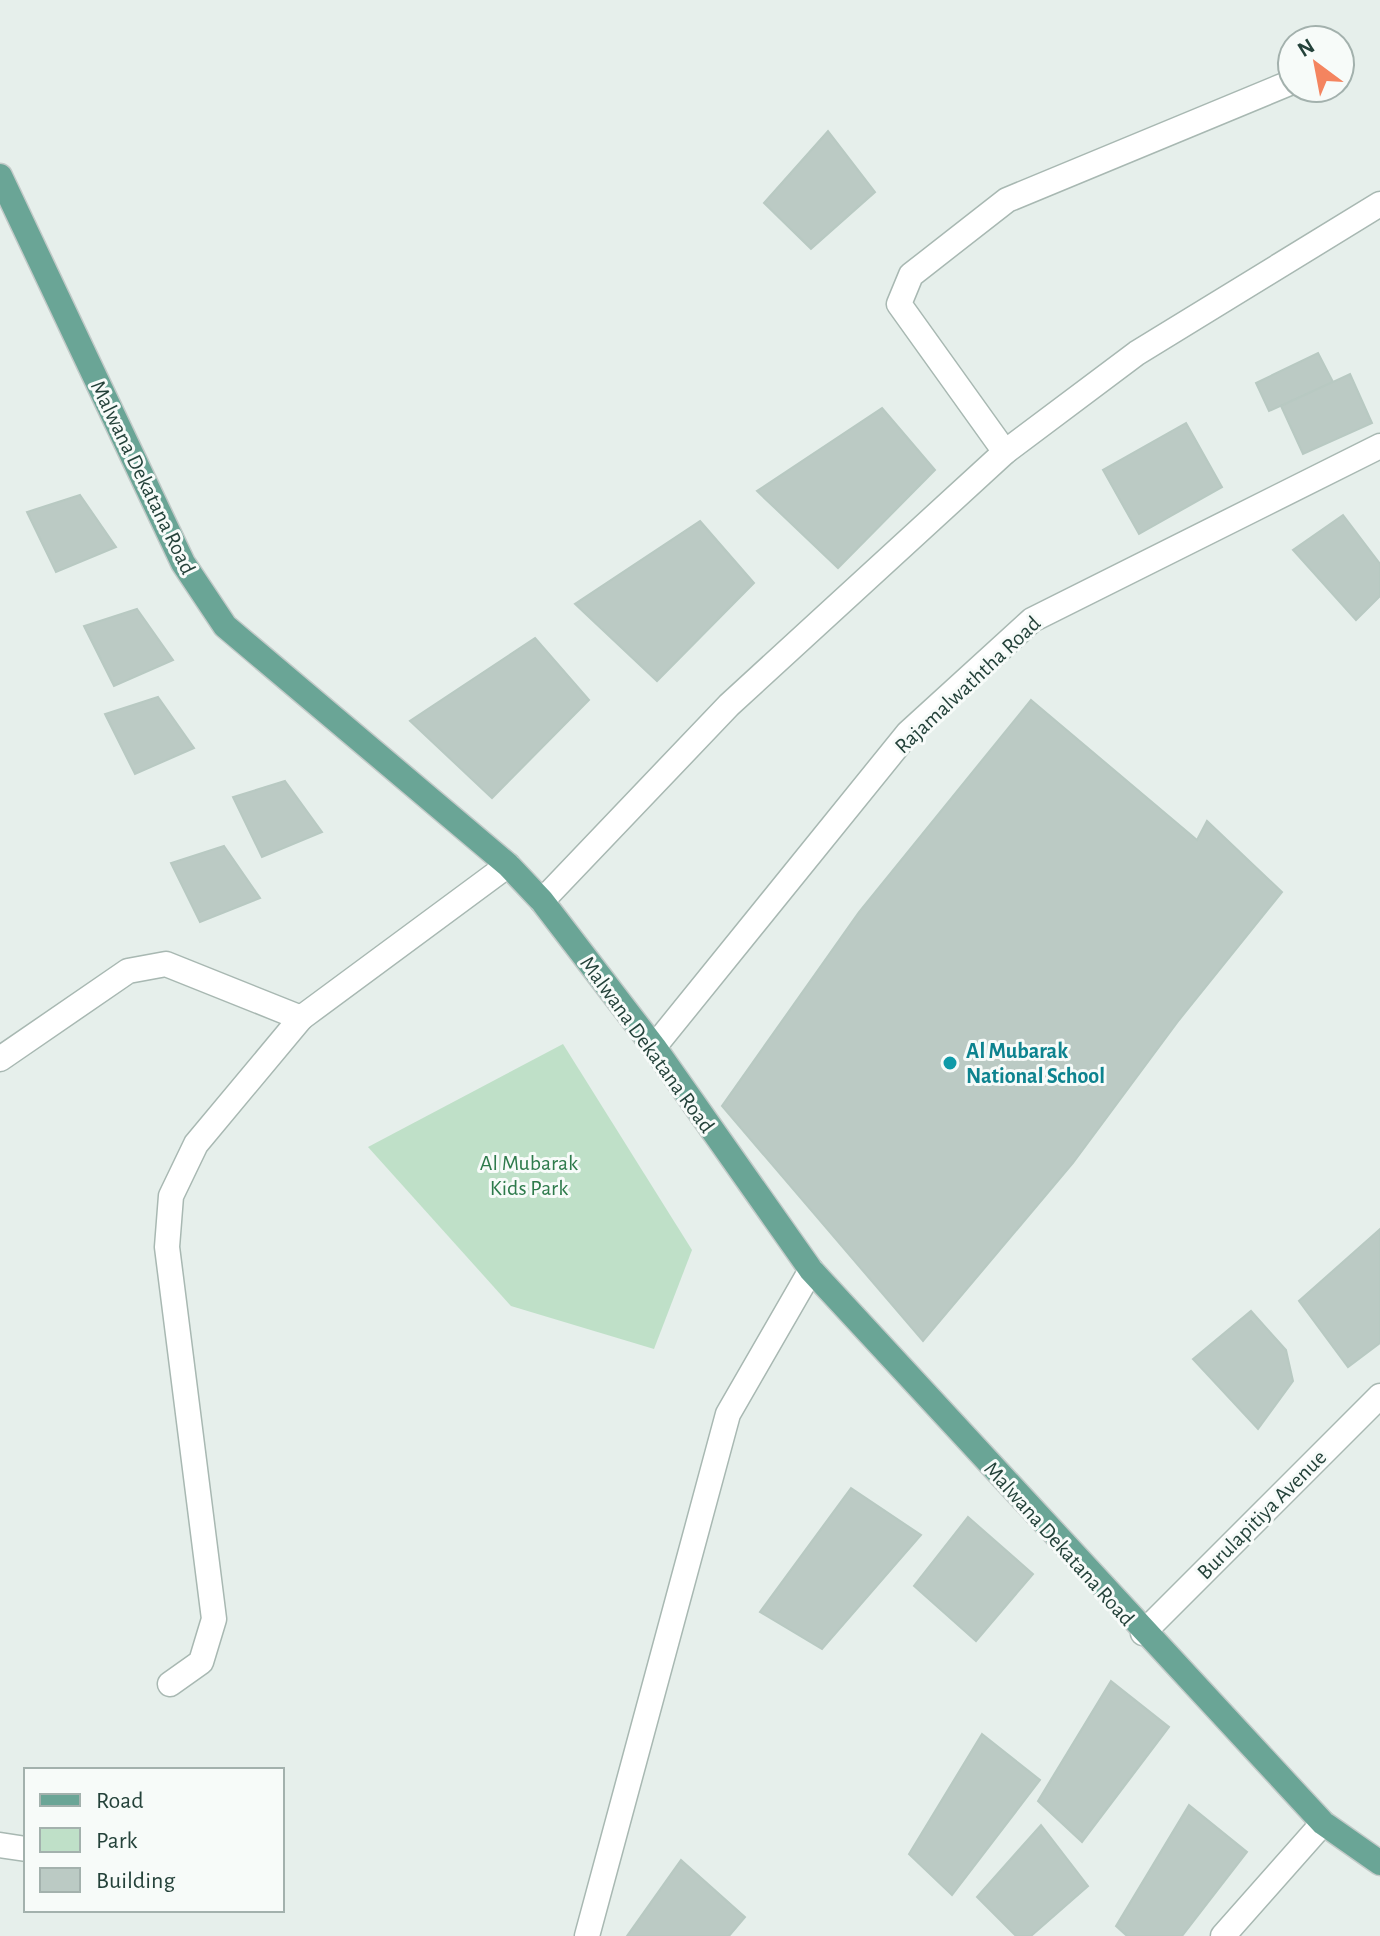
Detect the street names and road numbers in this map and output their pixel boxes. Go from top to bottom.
street label: Malwana Dekatana Road [87,377,200,578]
street label: Rajamalwaththa Road [891,612,1045,758]
street label: Malwana Dekatana Road [576,952,718,1137]
street label: Burulapitiya Avenue [1193,1446,1330,1583]
street label: Malwana Dekatana Road [980,1457,1138,1630]

